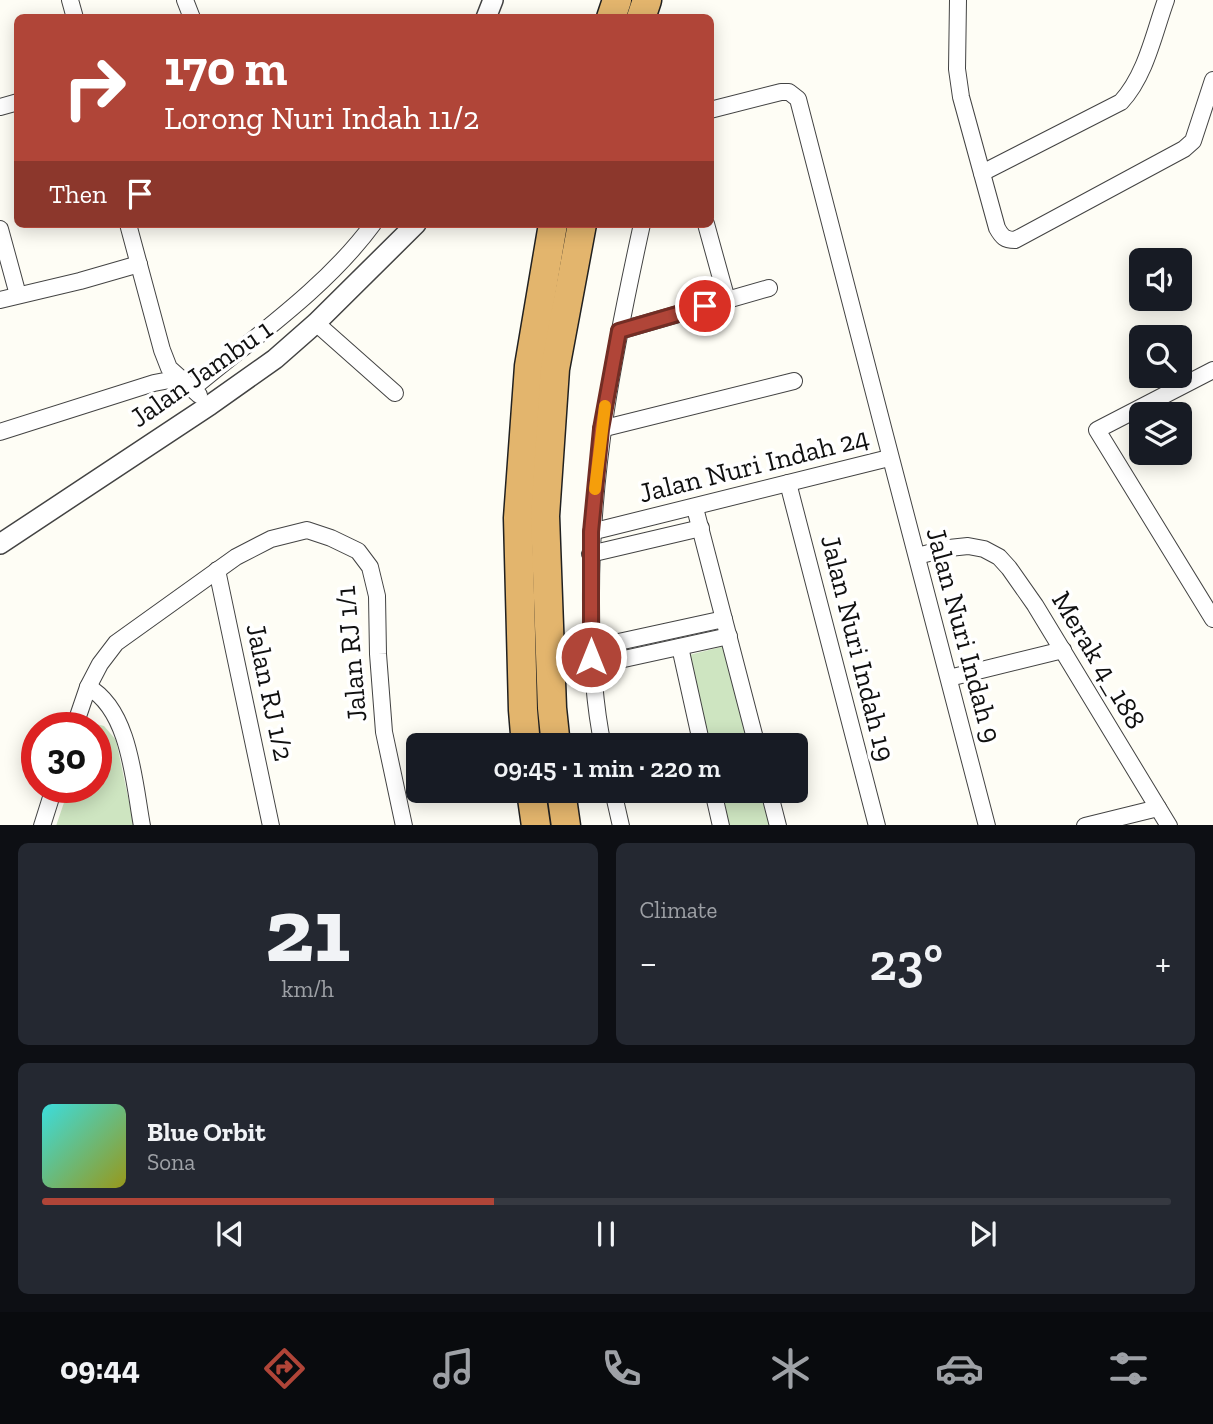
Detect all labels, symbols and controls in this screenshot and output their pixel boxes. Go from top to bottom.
text: 170 m [164,39,287,98]
icon: right [49,42,140,133]
text: Lorong Nuri Indah 11/2 [164,99,480,137]
icon: arrive [121,175,159,213]
text: Then [49,178,107,210]
map controls [1129,248,1192,465]
button: sound [1129,248,1192,311]
pin [675,276,735,336]
icon: arrive [686,287,724,325]
street label: Jalan Jambu 1 [124,312,279,434]
button: search [1129,325,1192,388]
button: layers [1129,402,1192,465]
street label: Jalan Nuri Indah 24 [636,420,872,510]
street label: Jalan Nuri Indah 9 [919,524,1009,746]
street label: Jalan Nuri Indah 19 [814,531,902,765]
street label: Jalan RJ 1/1 [329,584,373,723]
street label: Merak 4_188 [1045,585,1153,735]
street label: Jalan RJ 1/2 [239,620,301,764]
position arrow [554,620,628,694]
speed limit sign: 30 [21,712,112,803]
text: 09:45 · 1 min · 220 m [493,752,721,784]
text: 21 [265,875,351,984]
text: Climate [640,896,717,924]
text: 23° [869,931,943,993]
text: − [640,940,657,986]
text: + [1155,940,1171,986]
text: km/h [282,975,334,1003]
text: Blue Orbit [147,1116,266,1148]
text: Sona [147,1148,195,1176]
icon: previous [211,1215,249,1253]
icon: pause [587,1215,625,1253]
icon: next [964,1215,1002,1253]
icon: directions [260,1344,309,1393]
icon: music [429,1344,478,1393]
icon: phone [597,1344,646,1393]
icon: climate [766,1344,815,1393]
icon: car [935,1344,984,1393]
icon: filters [1104,1344,1153,1393]
text: 09:44 [60,1349,140,1387]

